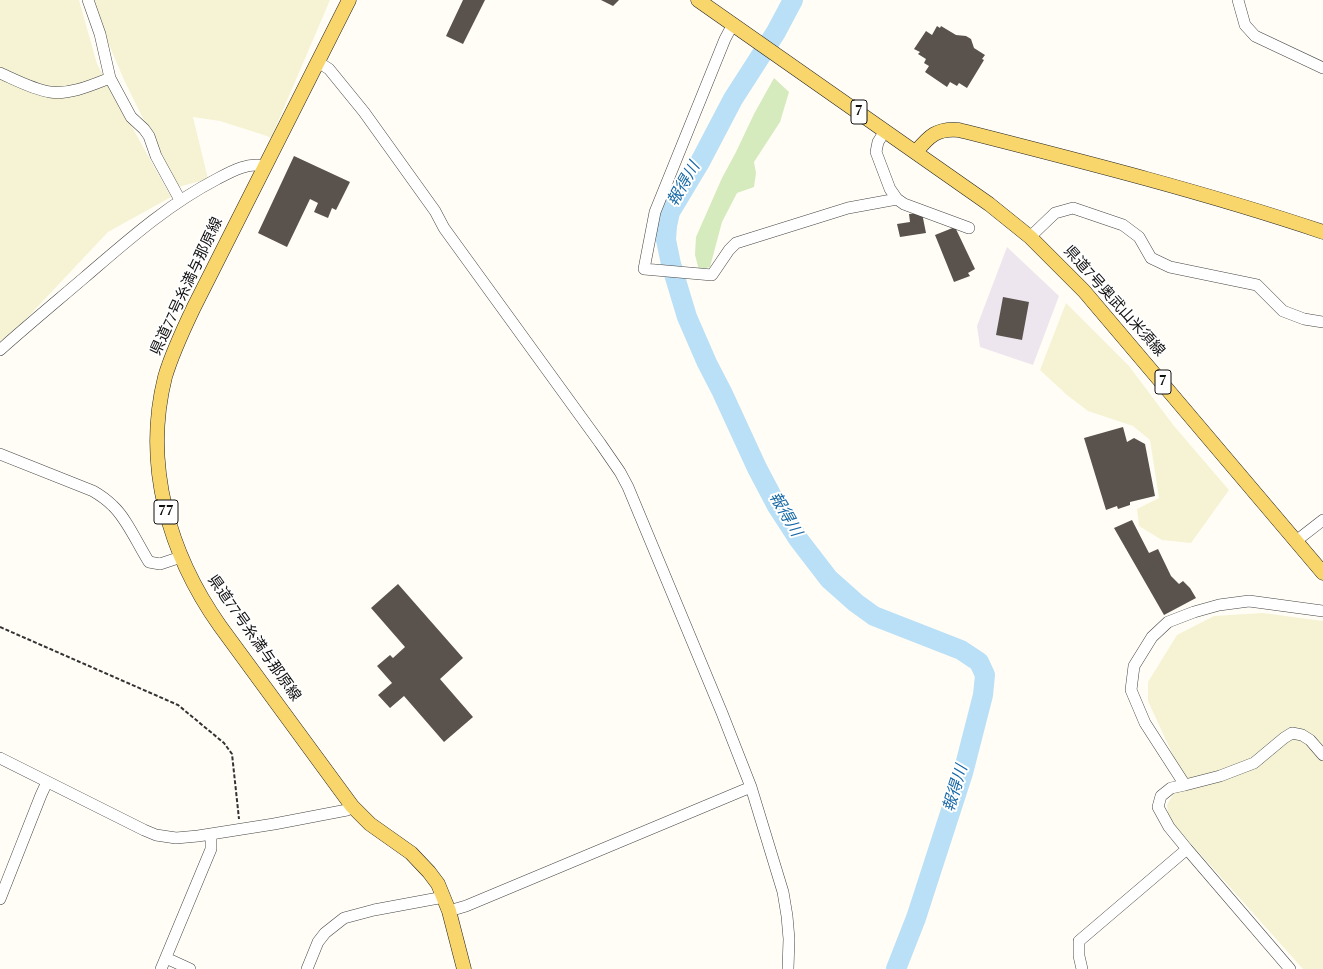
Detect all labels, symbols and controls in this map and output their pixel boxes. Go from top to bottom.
road number: 7 [851,100,867,124]
water label: 報得川 [665,159,705,211]
street label: 県道77号糸満与那原線 [148,215,228,359]
street label: 県道7号奥武山米須線 [1059,243,1167,361]
road number: 7 [1155,370,1171,394]
water label: 報得川 [764,489,804,541]
road number: 77 [154,500,178,524]
street label: 県道77号糸満与那原線 [203,572,303,706]
water label: 報得川 [941,763,973,815]

